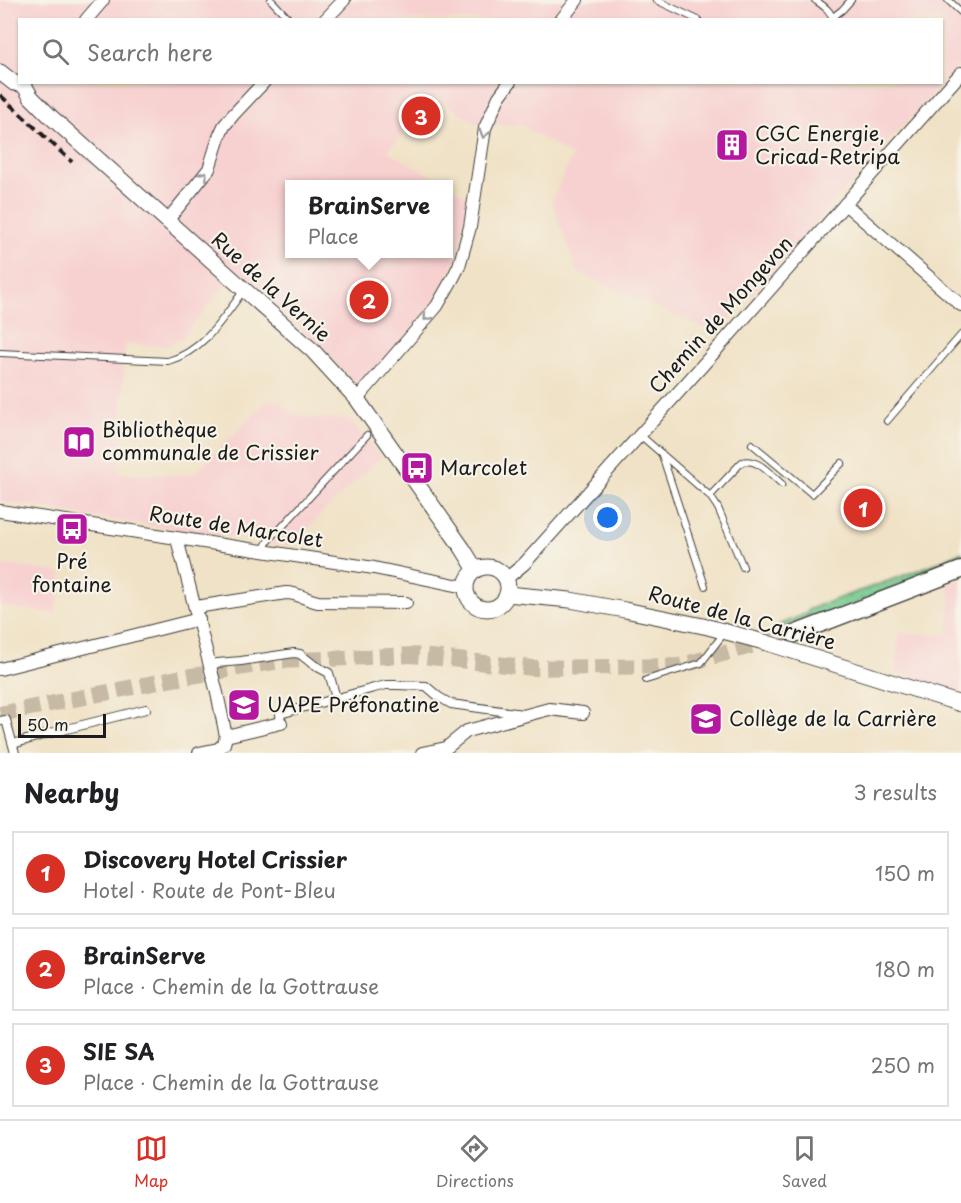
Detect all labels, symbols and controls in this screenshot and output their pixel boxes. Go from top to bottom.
search box [18,18,943,84]
icon: search [39,35,72,68]
text: Search here [87,35,213,68]
pin: 3 [402,94,440,138]
place label: CGC Energie, Cricad-Retripa [755,118,900,171]
building icon: CGC Energie, Cricad-Retripa [714,127,750,163]
one-way arrow [479,129,492,139]
one-way arrow [197,171,208,182]
popup [285,180,453,258]
text: BrainServe [308,188,430,221]
text: Place [308,221,359,251]
street label: Rue de la Vernie [205,224,338,348]
street label: Chemin de Mongevon [641,229,799,400]
pin: 2 [350,278,388,322]
one-way arrow [423,310,434,321]
place label: Bibliothèque communale de Crissier [102,414,319,467]
library icon: Bibliothèque communale de Crissier [61,424,97,460]
bus stop icon: Marcolet [399,450,435,486]
place label: Marcolet [440,452,527,482]
pin: 1 [844,486,882,530]
street label: Route de Marcolet [147,497,325,555]
your location [593,503,622,532]
bus stop icon: Pré fontaine [54,511,90,547]
place label: Pré fontaine [32,546,112,599]
street label: Route de la Carrière [645,578,839,657]
school or university icon: UAPE Préfonatine [226,687,262,723]
place label: UAPE Préfonatine [267,689,440,719]
school or university icon: Collège de la Carrière [688,701,724,737]
place label: Collège de la Carrière [729,703,937,733]
scale bar [18,711,106,738]
text: 50 m [27,712,68,736]
text: Nearby [24,773,119,812]
text: 3 results [854,777,937,807]
text: Discovery Hotel Crissier [83,842,347,875]
text: 1 [41,858,50,888]
text: 150 m [875,858,935,888]
text: Hotel · Route de Pont-Bleu [83,875,336,905]
text: BrainServe [83,938,206,971]
text: 2 [38,954,53,984]
text: 180 m [875,954,935,984]
text: Place · Chemin de la Gottrause [83,971,379,1001]
text: SIE SA [83,1034,155,1067]
text: 3 [39,1050,52,1080]
text: 250 m [871,1050,935,1080]
text: Place · Chemin de la Gottrause [83,1067,379,1097]
tab: Map [134,1132,168,1192]
tab: Directions [436,1132,514,1192]
tab: Saved [782,1132,827,1192]

